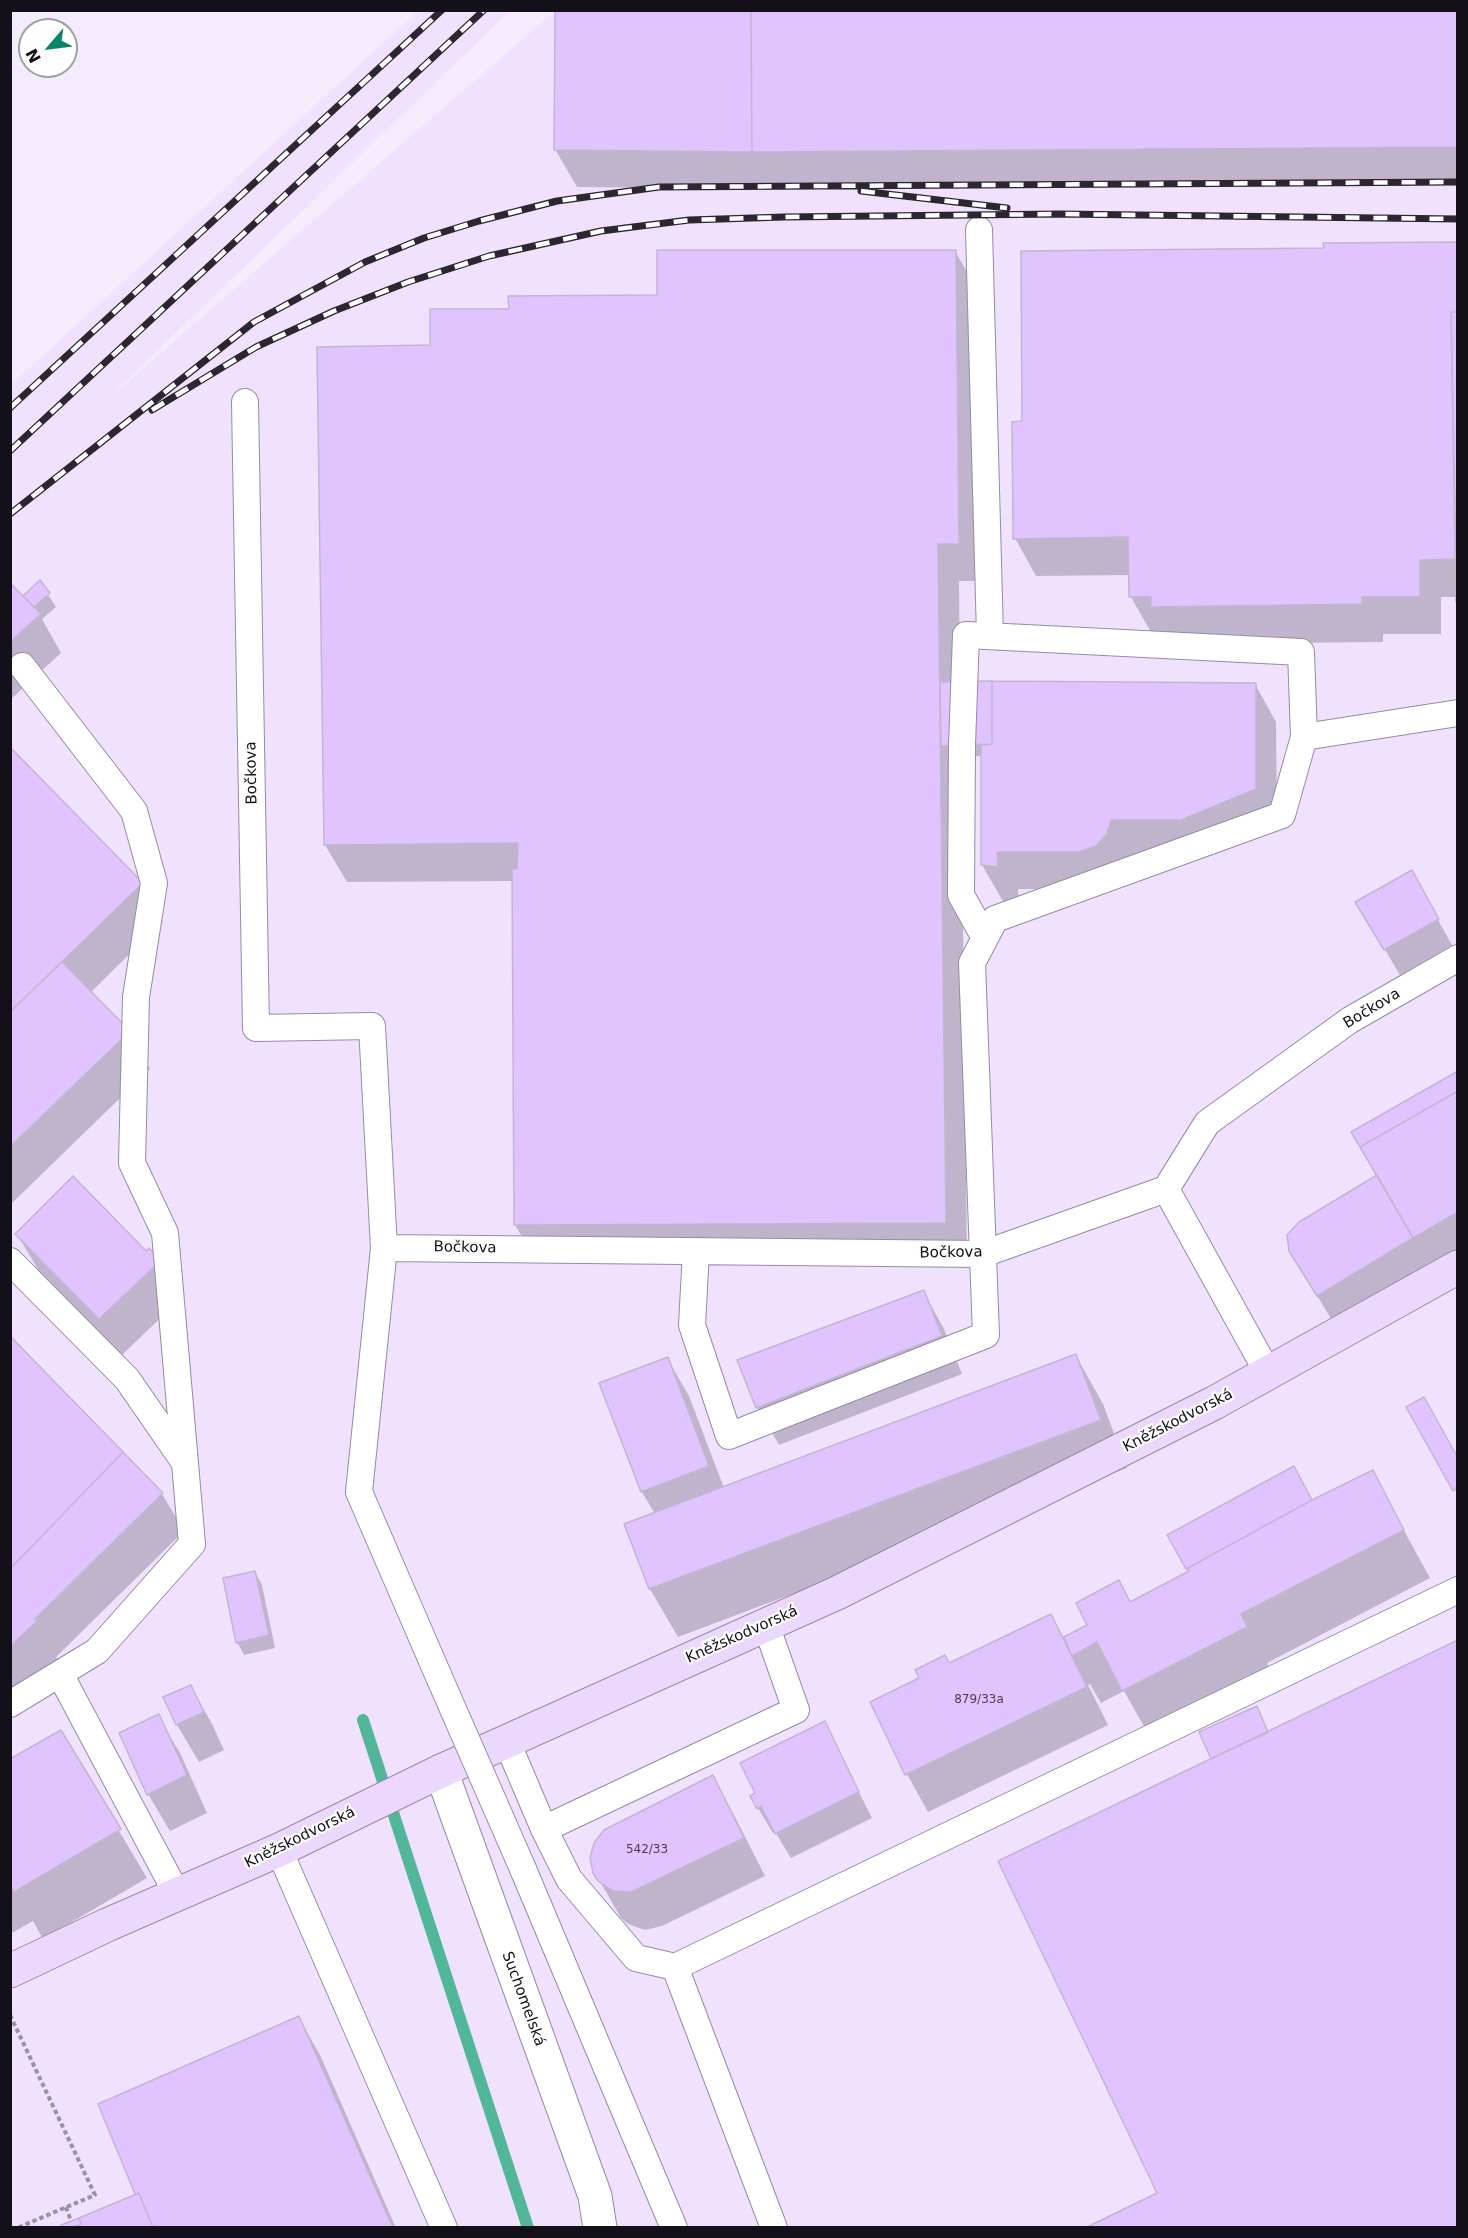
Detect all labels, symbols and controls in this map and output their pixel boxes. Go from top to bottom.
north arrow [18,18,78,78]
text: N [22,45,45,66]
street label: Bočkova [242,741,262,805]
street label: Bočkova [1340,985,1404,1033]
street label: Bočkova [433,1238,497,1258]
street label: Bočkova [919,1243,983,1263]
street label: Kněžskodvorská [1120,1386,1236,1456]
street label: Kněžskodvorská [683,1602,801,1668]
house number: 879/33a [954,1693,1004,1707]
street label: Kněžskodvorská [242,1803,358,1873]
house number: 542/33 [626,1843,668,1857]
street label: Suchomelská [498,1949,548,2049]

